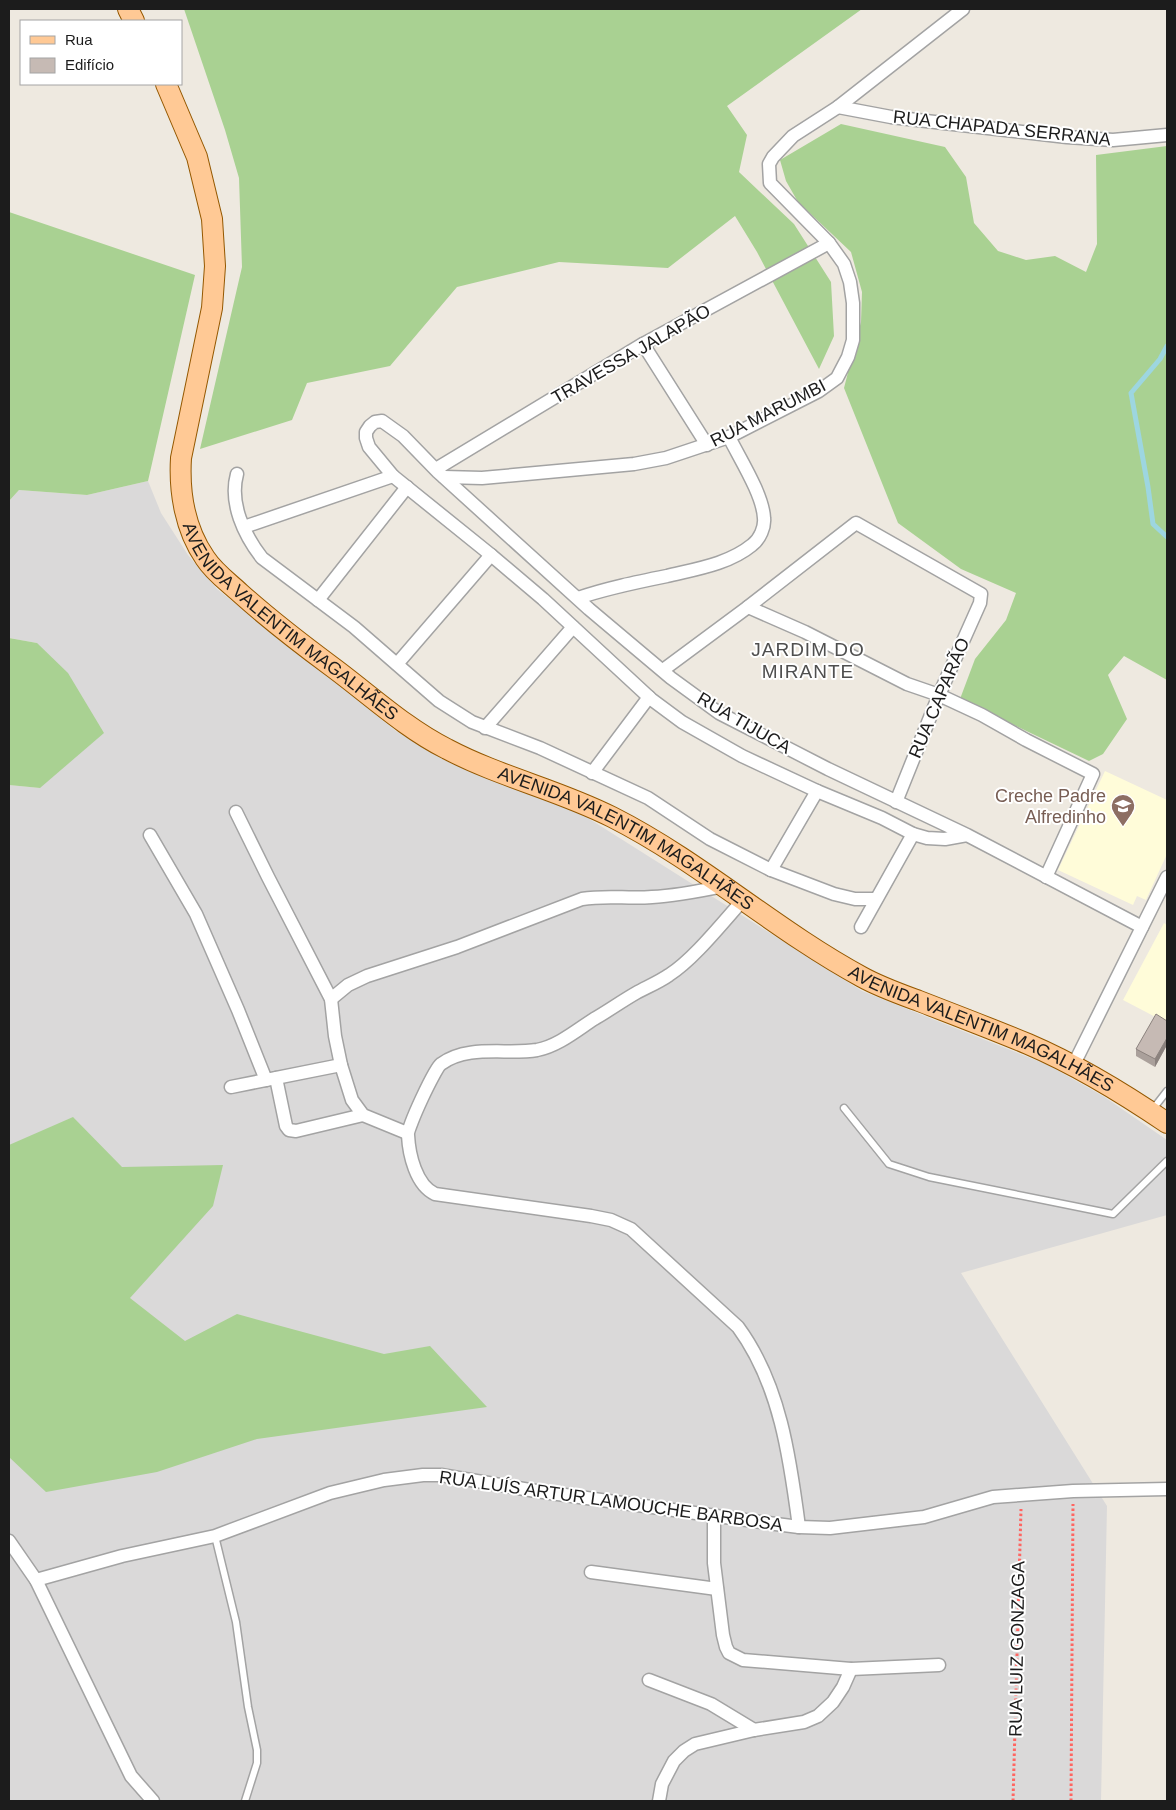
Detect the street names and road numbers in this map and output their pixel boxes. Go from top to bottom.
street label: RUA CHAPADA SERRANA [892,107,1112,149]
street label: TRAVESSA JALAPÃO [548,300,714,408]
street label: RUA MARUMBI [707,375,829,451]
street label: AVENIDA VALENTIM MAGALHÃES [179,520,402,725]
street label: RUA CAPARÃO [904,634,973,761]
street label: RUA TIJUCA [694,688,794,758]
street label: AVENIDA VALENTIM MAGALHÃES [495,763,757,914]
street label: AVENIDA VALENTIM MAGALHÃES [845,962,1117,1096]
street label: RUA LUÍS ARTUR LAMOUCHE BARBOSA [438,1467,784,1535]
street label: RUA LUIZ GONZAGA [1005,1561,1029,1737]

